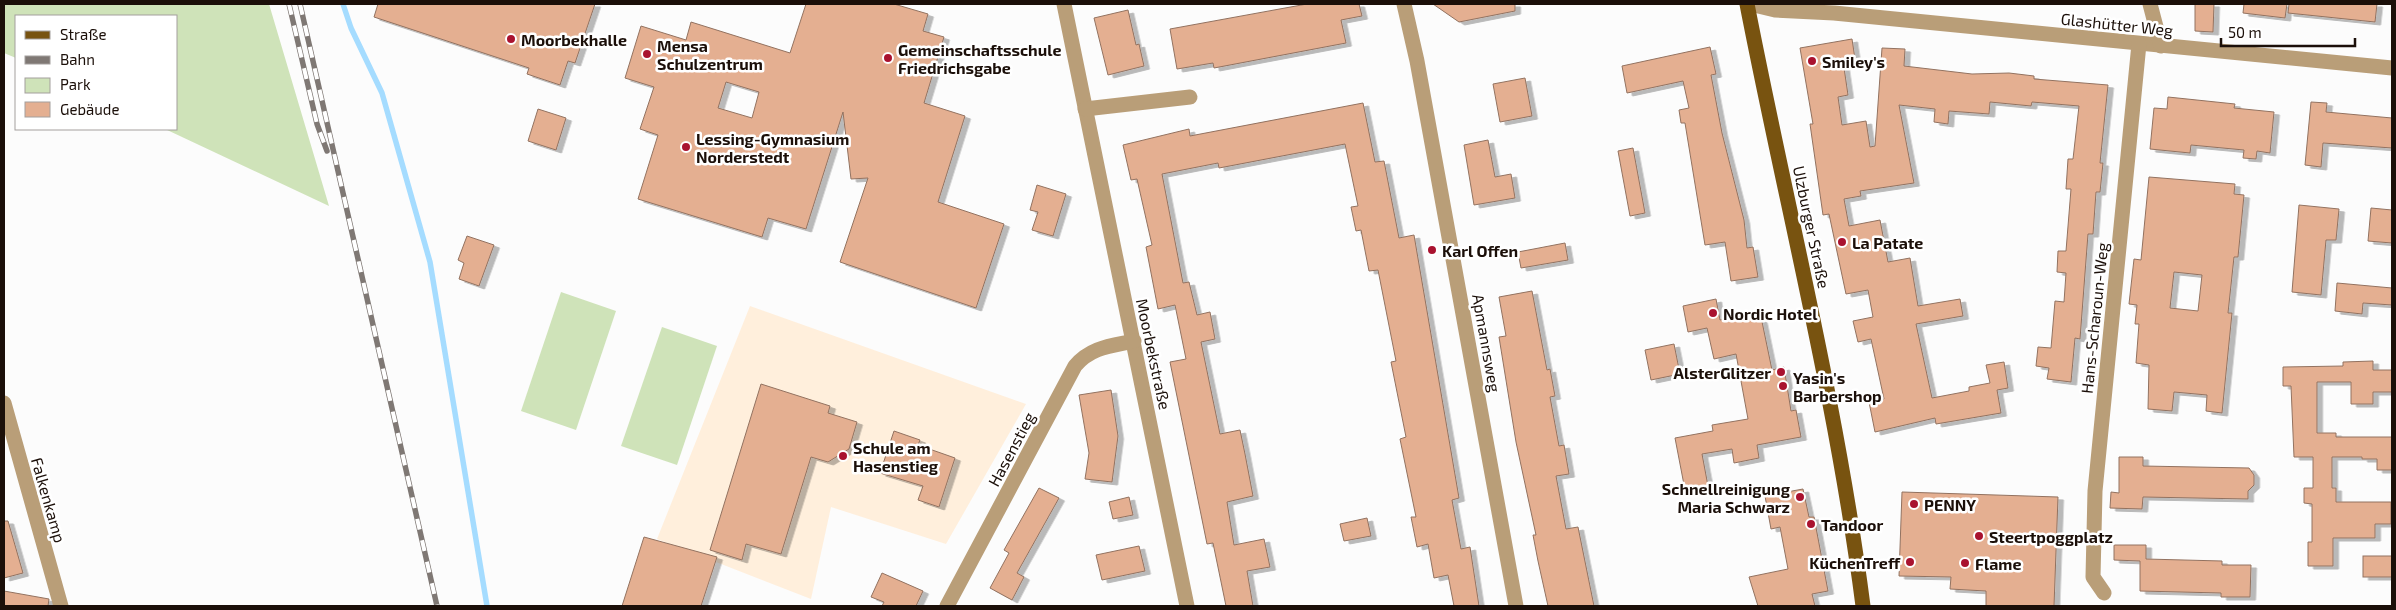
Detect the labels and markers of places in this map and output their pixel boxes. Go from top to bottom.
place label: Moorbekhalle [521,30,627,49]
marker: Moorbekhalle [505,33,517,45]
place label: Mensa Schulzentrum [657,36,763,73]
place label: Gemeinschaftsschule Friedrichsgabe [898,40,1061,77]
marker: Mensa Schulzentrum [641,48,653,60]
marker: Gemeinschaftsschule Friedrichsgabe [882,52,894,64]
place label: Smiley's [1822,52,1885,72]
marker: Smiley's [1806,55,1818,67]
place label: Lessing-Gymnasium Norderstedt [696,129,849,166]
marker: Lessing-Gymnasium Norderstedt [680,141,692,153]
place label: La Patate [1852,233,1923,252]
marker: La Patate [1836,236,1848,248]
place label: Karl Offen [1442,241,1518,260]
marker: Karl Offen [1426,244,1438,256]
place label: Nordic Hotel [1723,304,1818,323]
marker: Nordic Hotel [1707,307,1719,319]
place label: AlsterGlitzer [1674,363,1771,382]
marker: AlsterGlitzer [1775,366,1787,378]
place label: Yasin's Barbershop [1793,368,1882,405]
marker: Yasin's Barbershop [1777,380,1789,392]
place label: Schule am Hasenstieg [853,438,939,475]
marker: Schule am Hasenstieg [837,450,849,462]
place label: Schnellreinigung Maria Schwarz [1662,479,1791,516]
marker: Schnellreinigung Maria Schwarz [1794,491,1806,503]
place label: PENNY [1924,495,1976,514]
marker: PENNY [1908,498,1920,510]
place label: Tandoor [1821,515,1883,534]
marker: Tandoor [1805,518,1817,530]
place label: Steertpoggplatz [1989,527,2113,546]
marker: Steertpoggplatz [1973,530,1985,542]
place label: KüchenTreff [1809,553,1901,572]
place label: Flame [1975,554,2021,573]
marker: KüchenTreff [1904,556,1916,568]
marker: Flame [1959,557,1971,569]

